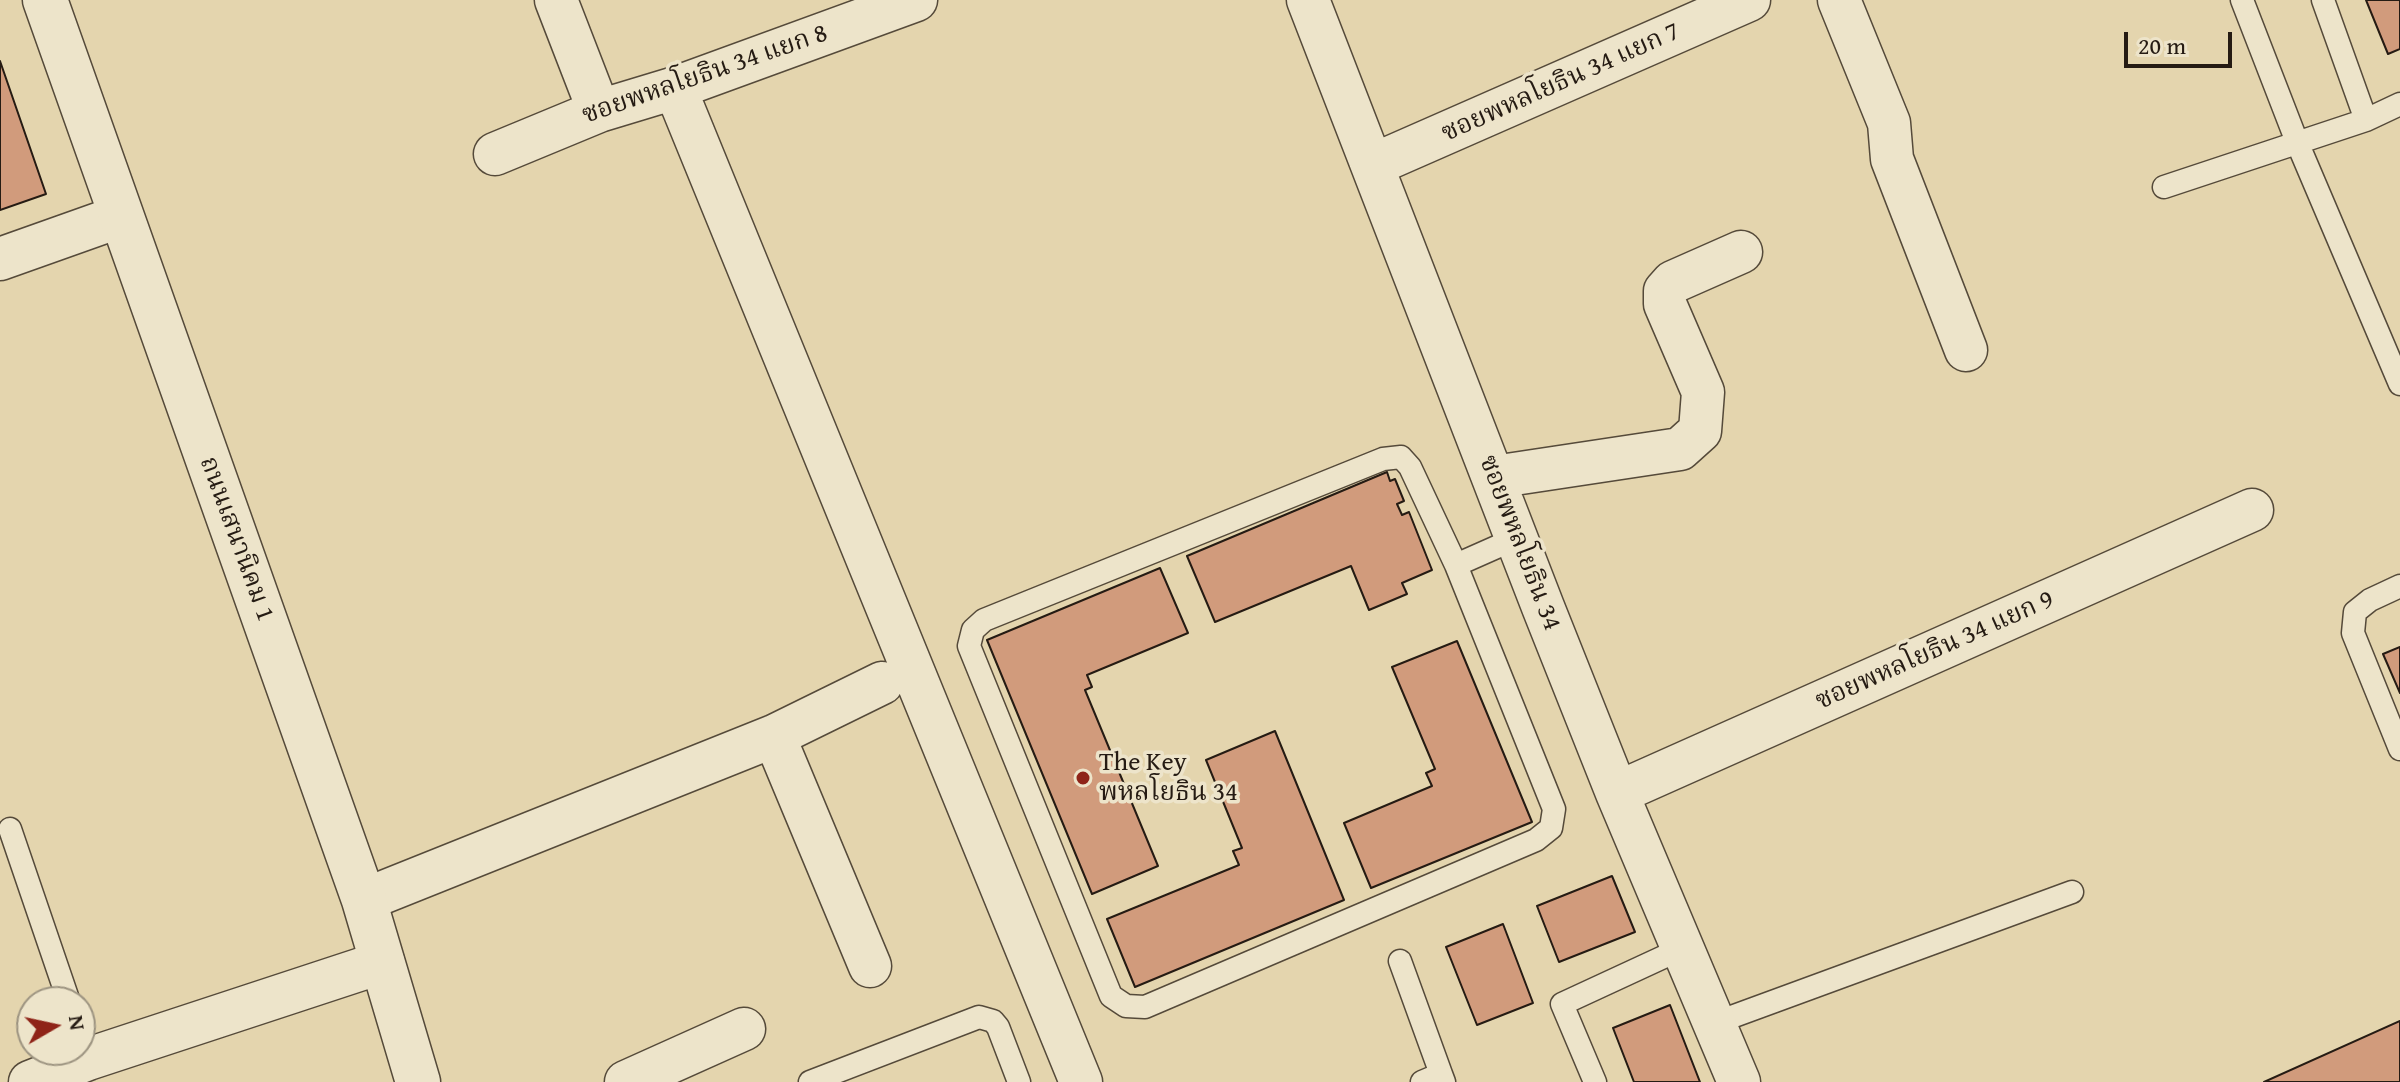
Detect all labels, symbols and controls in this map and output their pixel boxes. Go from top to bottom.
street label: ซอยพหลโยธิน 34 แยก 7 [1437,16,1685,150]
scale bar [2128,16,2236,66]
street label: ซอยพหลโยธิน 34 แยก 8 [578,18,832,132]
text: 20 m [2138,28,2186,63]
street label: ซอยพหลโยธิน 34 [1471,451,1567,635]
street label: ถนนเสนานิคม 1 [192,452,280,626]
street label: ซอยพหลโยธิน 34 แยก 9 [1811,584,2059,718]
place label: The Key พหลโยธิน 34 [1099,747,1238,808]
marker: The Key พหลโยธิน 34 [1074,769,1092,787]
north arrow [16,986,96,1066]
text: N [61,1013,95,1032]

